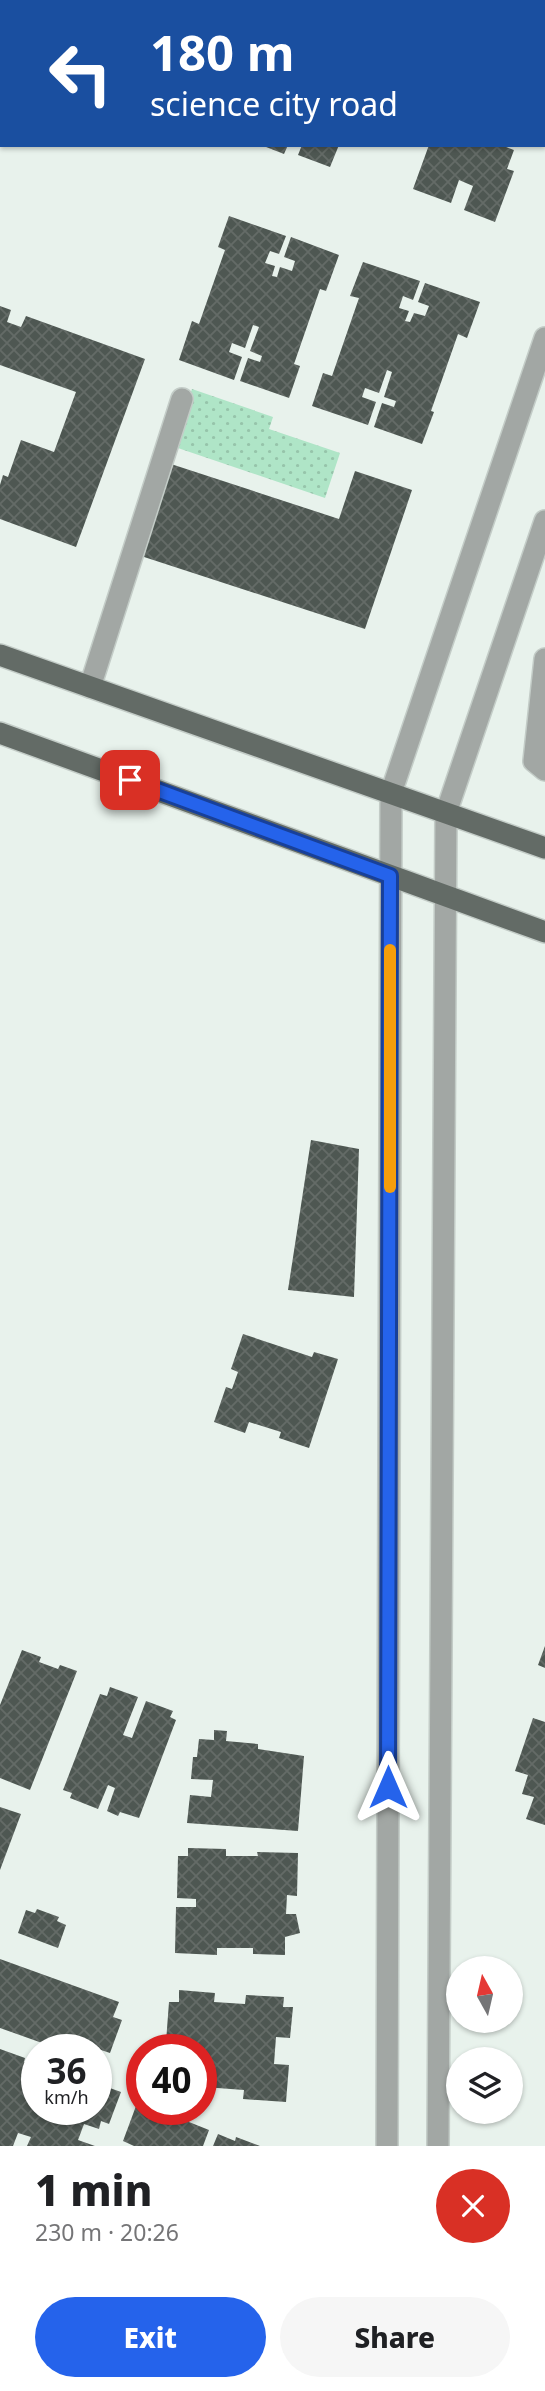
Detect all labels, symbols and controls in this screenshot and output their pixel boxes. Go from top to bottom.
text: 180 m [150,19,295,85]
icon: left [35,28,126,119]
text: science city road [150,82,398,125]
pin [100,750,160,810]
icon: arrive [111,761,149,799]
position arrow [351,1750,425,1824]
north arrow [446,1956,523,2034]
map controls [446,1956,523,2124]
speed limit sign: 40 [126,2034,217,2125]
text: 36 [46,2047,87,2094]
button: layers [446,2047,523,2124]
text: km/h [44,2085,89,2109]
text: 1 min [35,2161,152,2218]
button: close [436,2169,510,2243]
text: 230 m · 20:26 [35,2216,179,2248]
button: Exit [35,2297,266,2377]
button: Share [280,2297,510,2377]

